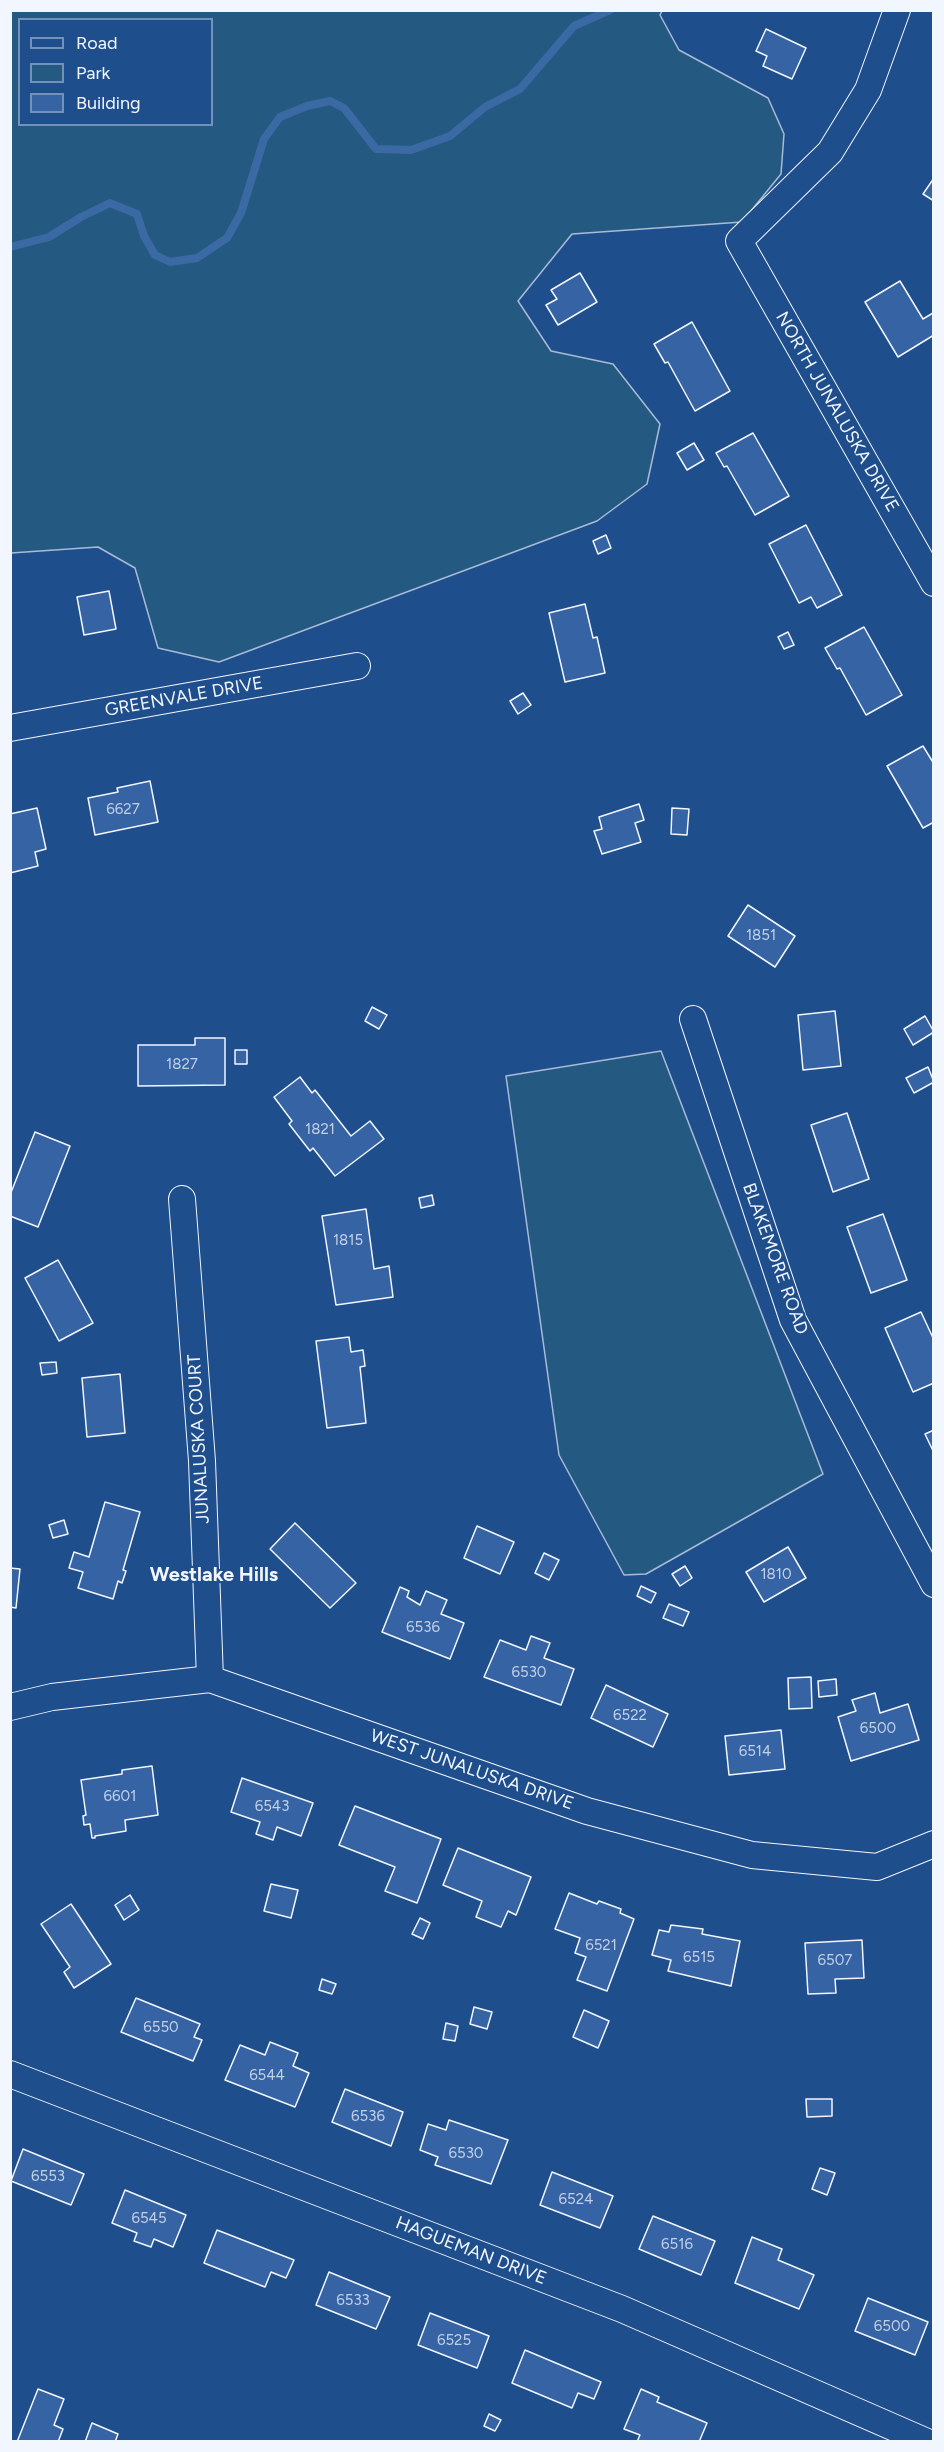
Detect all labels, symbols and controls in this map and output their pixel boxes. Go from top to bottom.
legend [18,18,213,126]
text: Road [76,32,117,54]
text: Park [76,62,110,84]
text: Building [76,92,141,114]
street label: NORTH JUNALUSKA DRIVE [771,308,903,516]
street label: GREENVALE DRIVE [103,672,265,722]
house number: 6627 [106,801,140,819]
house number: 1851 [746,927,776,945]
house number: 1827 [166,1056,198,1074]
house number: 1821 [305,1121,335,1139]
street label: BLAKEMORE ROAD [738,1180,812,1338]
house number: 1815 [333,1232,363,1250]
street label: JUNALUSKA COURT [184,1354,214,1524]
district label: Westlake Hills [150,1563,278,1587]
house number: 1810 [760,1566,792,1584]
house number: 6536 [406,1619,440,1637]
house number: 6530 [512,1664,546,1682]
house number: 6522 [613,1707,647,1725]
house number: 6500 [860,1720,896,1738]
street label: WEST JUNALUSKA DRIVE [367,1725,577,1815]
house number: 6514 [739,1743,771,1761]
house number: 6601 [104,1788,136,1806]
house number: 6543 [255,1798,289,1816]
house number: 6521 [585,1937,617,1955]
house number: 6515 [683,1949,715,1967]
house number: 6507 [818,1952,852,1970]
house number: 6550 [143,2019,179,2037]
house number: 6544 [249,2067,285,2085]
house number: 6536 [351,2108,385,2126]
house number: 6530 [449,2145,483,2163]
house number: 6553 [31,2168,65,2186]
house number: 6524 [559,2191,593,2209]
house number: 6545 [131,2210,167,2228]
street label: HAGUEMAN DRIVE [393,2212,549,2290]
house number: 6516 [661,2236,693,2254]
house number: 6533 [336,2292,370,2310]
house number: 6500 [874,2318,910,2336]
house number: 6525 [437,2332,471,2350]

